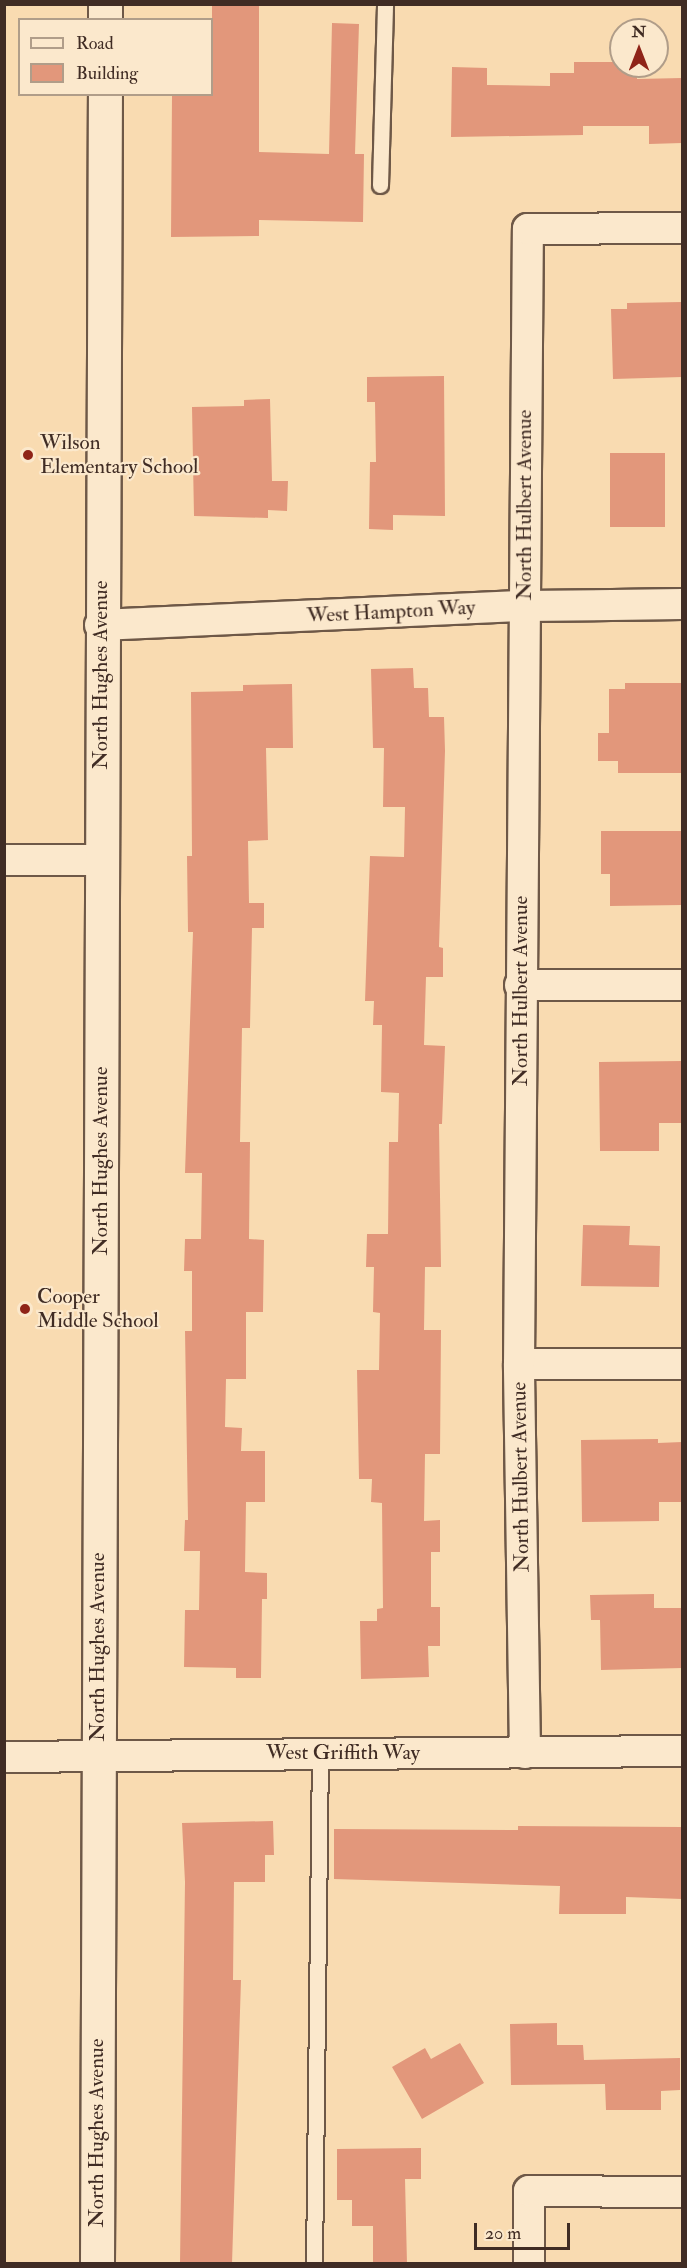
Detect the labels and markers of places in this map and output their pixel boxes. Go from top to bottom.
place label: Wilson Elementary School [40,430,198,480]
marker: Wilson Elementary School [21,448,35,462]
place label: Cooper Middle School [37,1284,159,1334]
marker: Cooper Middle School [18,1302,32,1316]

